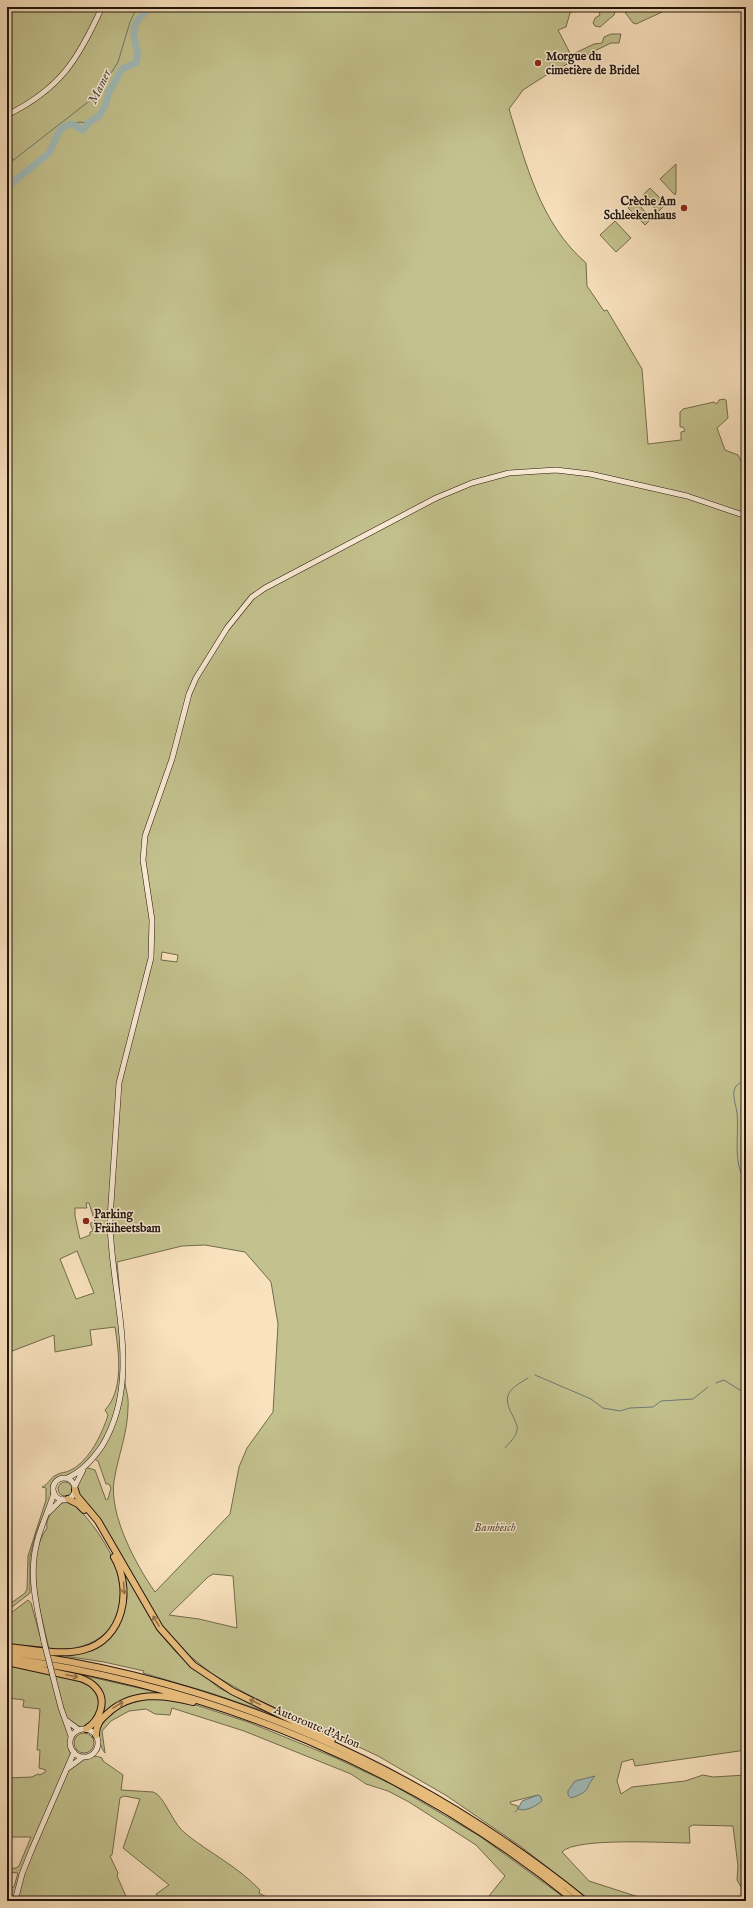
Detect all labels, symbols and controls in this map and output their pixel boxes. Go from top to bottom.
place label: Morgue du cimetière de Bridel [546,49,640,78]
marker: Morgue du cimetière de Bridel [533,58,543,68]
water label: Mamer [84,66,116,107]
place label: Crèche Am Schleekenhaus [604,194,677,223]
marker: Crèche Am Schleekenhaus [679,203,689,213]
place label: Parking Fräiheetsbam [94,1207,162,1236]
marker: Parking Fräiheetsbam [81,1216,91,1226]
park label: Bambësch [474,1520,516,1535]
one-way arrow [120,1581,127,1594]
one-way arrow [152,1616,160,1627]
one-way arrow [66,1673,79,1681]
one-way arrow [250,1698,262,1705]
one-way arrow [112,1701,124,1709]
street label: Autoroute d'Arlon [271,1702,363,1752]

